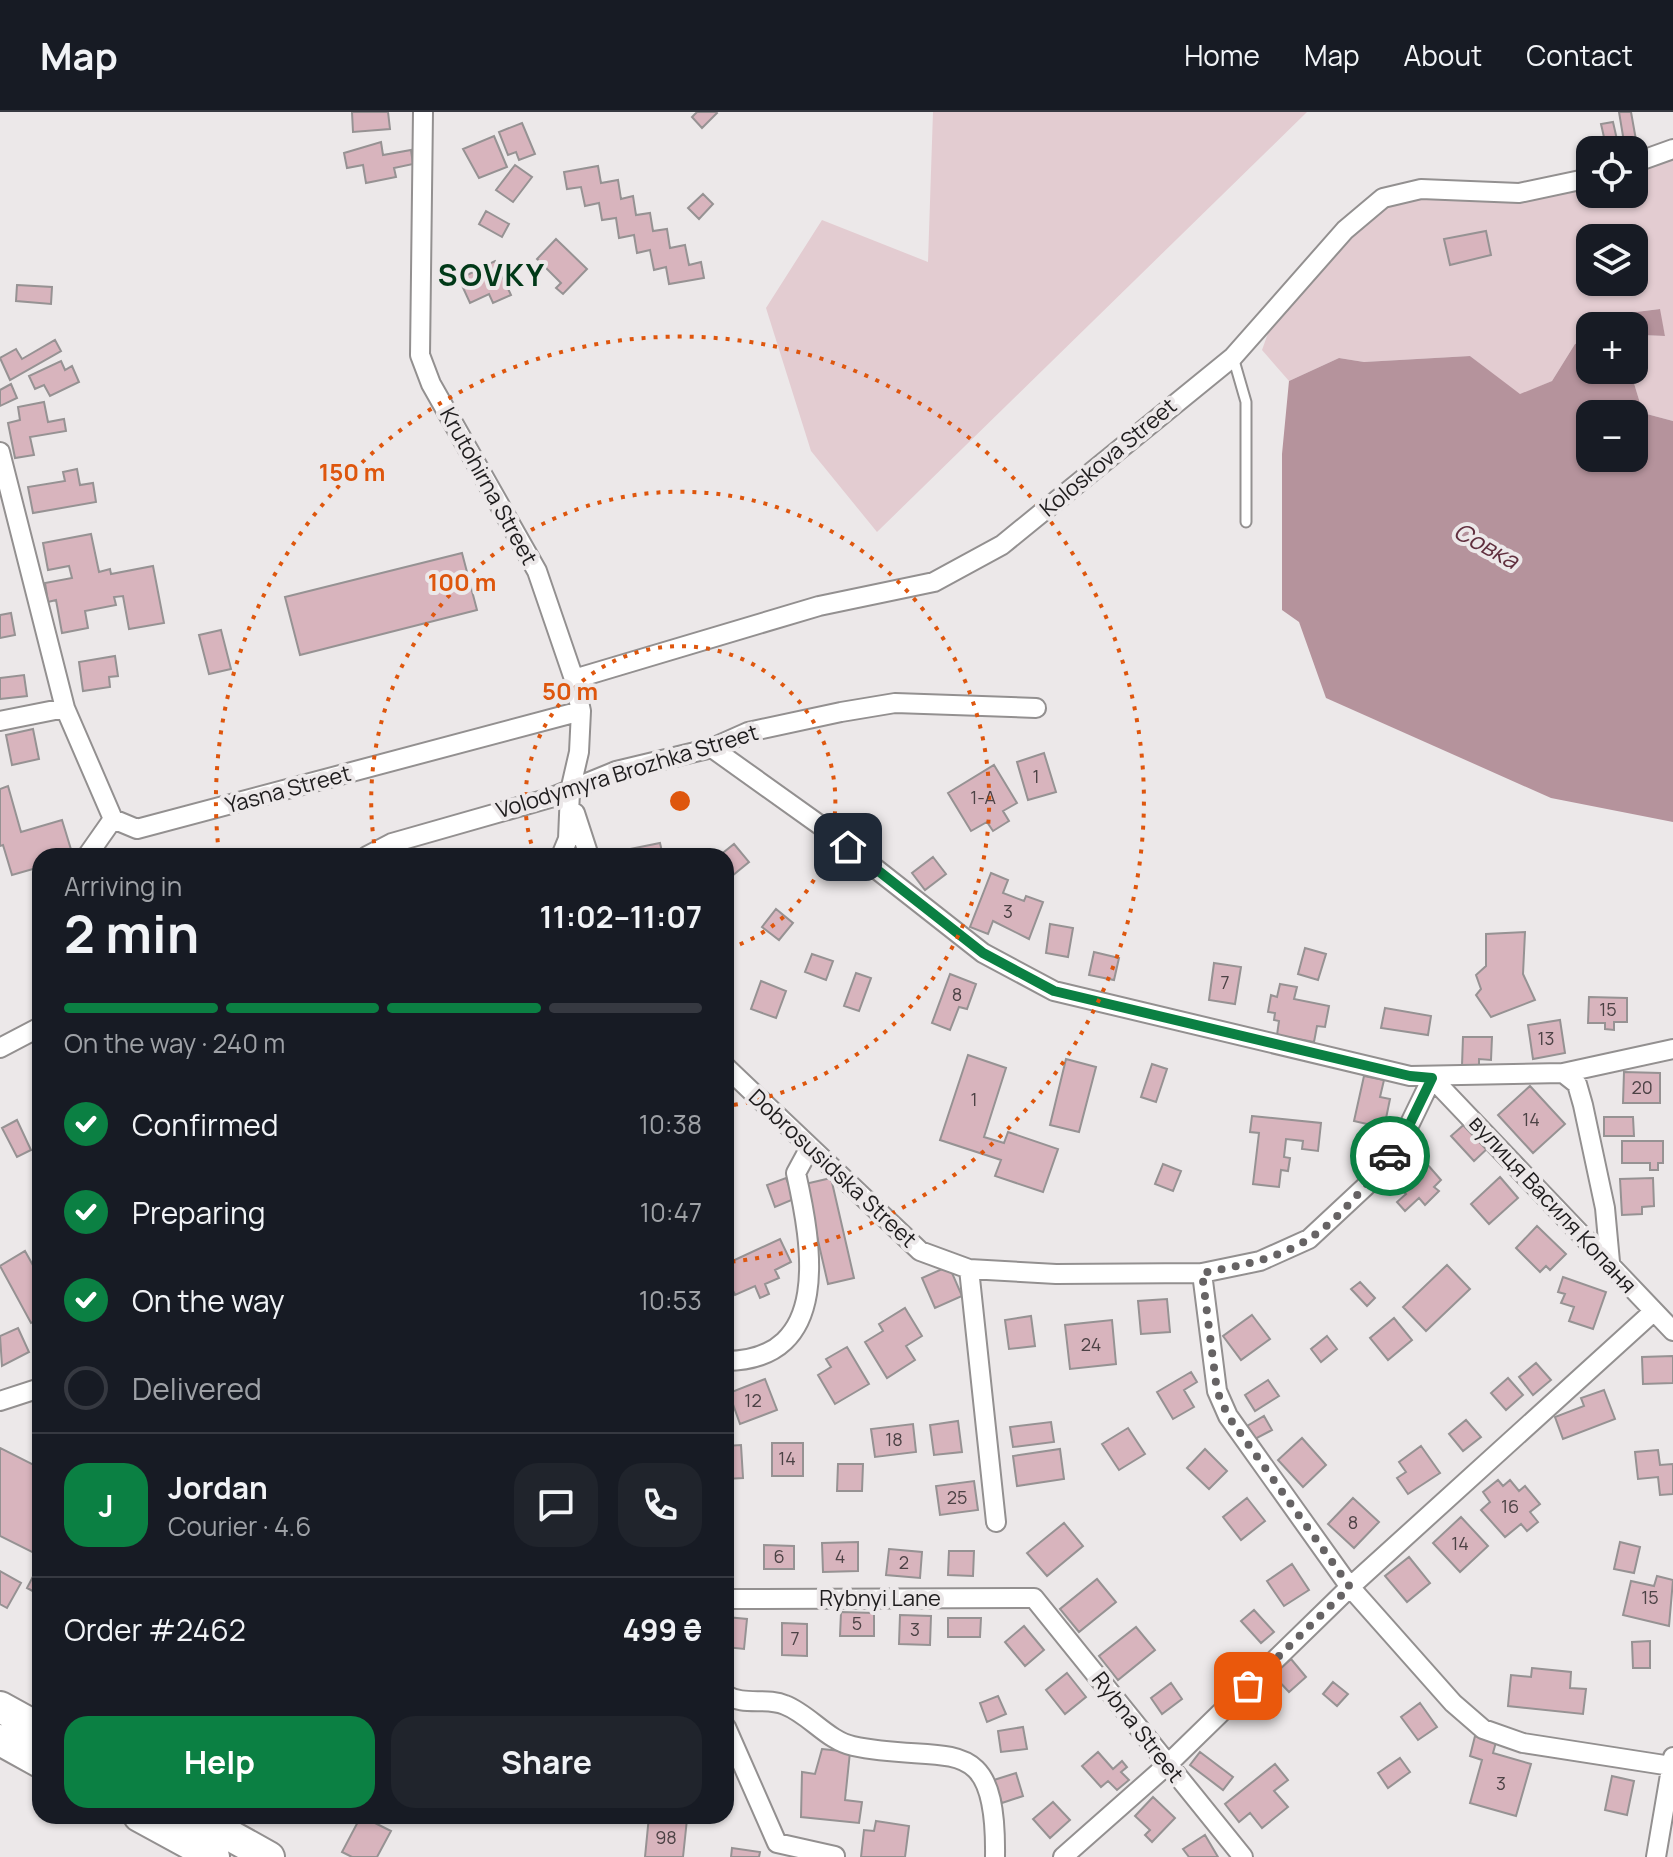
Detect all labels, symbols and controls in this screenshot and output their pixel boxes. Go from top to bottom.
text: Map [40,29,118,81]
text: Home [1184,36,1260,74]
text: Map [1304,36,1360,74]
text: About [1404,36,1482,74]
text: Contact [1526,36,1633,74]
map controls [1576,136,1648,472]
button: locate [1576,136,1648,208]
button: layers [1576,224,1648,296]
district label: SOVKY [438,254,546,295]
button: + [1576,312,1648,384]
street label: Koloskova Street [1033,391,1183,523]
button: − [1576,400,1648,472]
street label: Krutohirna Street [433,402,545,570]
text: 150 m [319,455,385,488]
water label: Совка [1448,513,1527,577]
text: 100 m [428,565,496,598]
text: 50 m [542,674,598,707]
street label: Volodymyra Brozhka Street [492,717,762,825]
street label: Yasna Street [222,758,354,820]
house number: 1 [1032,764,1040,788]
house number: 1-А [970,785,996,809]
centre of rings [666,787,694,815]
pin [814,813,882,881]
icon: home [826,825,870,869]
text: Arriving in [64,868,182,904]
text: 11:02–11:07 [539,896,702,937]
text: 2 min [64,898,199,969]
house number: 3 [1003,899,1013,923]
house number: 7 [1220,970,1230,994]
house number: 8 [952,982,962,1006]
house number: 15 [1599,997,1617,1021]
text: On the way · 240 m [64,1025,285,1061]
house number: 13 [1538,1026,1554,1050]
house number: 20 [1631,1075,1653,1099]
street label: Dobrosusidska Street [743,1082,924,1254]
house number: 1 [970,1087,978,1111]
icon: check [64,1102,108,1146]
text: Confirmed [132,1104,279,1145]
text: 10:38 [639,1106,702,1142]
house number: 14 [1522,1107,1540,1131]
street label: вулиця Василя Копаня [1463,1109,1643,1299]
courier [1350,1116,1430,1196]
icon: car [1368,1134,1412,1178]
icon: check [64,1190,108,1234]
text: Preparing [132,1192,266,1233]
text: 10:47 [640,1194,702,1230]
icon: check [64,1278,108,1322]
text: On the way [132,1280,285,1321]
text: 10:53 [639,1282,702,1318]
house number: 24 [1081,1332,1101,1356]
text: Delivered [132,1368,262,1409]
house number: 12 [744,1388,762,1412]
house number: 18 [885,1427,903,1451]
house number: 14 [778,1446,796,1470]
button: chat [514,1463,598,1547]
button: phone [618,1463,702,1547]
text: Jordan [168,1467,268,1508]
text: J [98,1485,114,1526]
house number: 25 [947,1485,967,1509]
house number: 16 [1501,1494,1519,1518]
text: Courier · 4.6 [168,1508,311,1544]
house number: 8 [1348,1510,1358,1534]
house number: 14 [1451,1531,1469,1555]
house number: 6 [773,1544,785,1568]
house number: 4 [835,1544,845,1568]
house number: 2 [899,1550,909,1574]
street label: Rybnyi Lane [819,1583,941,1613]
house number: 15 [1641,1585,1659,1609]
text: Order #2462 [64,1609,246,1650]
text: 499 ₴ [622,1609,702,1650]
house number: 5 [852,1611,862,1635]
house number: 3 [910,1617,920,1641]
house number: 7 [790,1626,800,1650]
pin [1214,1652,1282,1720]
icon: bag [1226,1664,1270,1708]
street label: Rybna Street [1085,1665,1191,1789]
button: Help [64,1716,375,1808]
button: Share [391,1716,702,1808]
house number: 3 [1496,1771,1506,1795]
house number: 98 [655,1825,677,1849]

